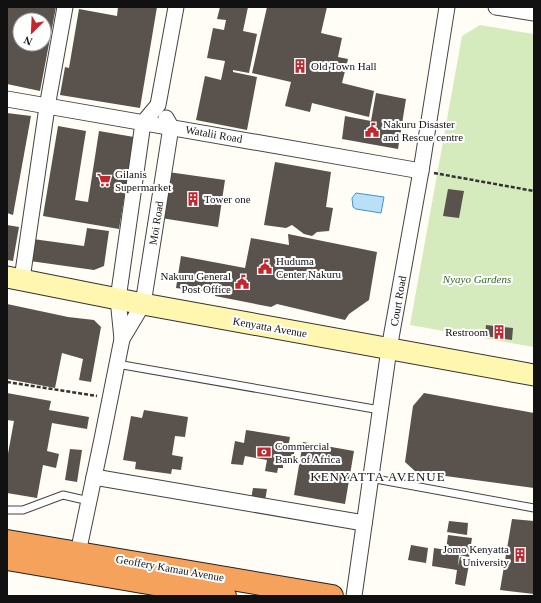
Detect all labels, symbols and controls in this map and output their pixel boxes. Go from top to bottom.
north arrow [12,12,52,52]
text: N [22,34,34,48]
building icon: Old Town Hall [292,58,308,74]
place label: Old Town Hall [311,60,377,72]
place label: Nakuru Disaster and Rescue centre [383,118,463,143]
public building icon: Nakuru Disaster and Rescue centre [364,122,380,138]
street label: Watalii Road [185,123,244,145]
place label: Gilanis Supermarket [115,168,171,193]
supermarket icon: Gilanis Supermarket [96,172,112,188]
building icon: Tower one [185,191,201,207]
place label: Tower one [204,193,251,205]
street label: Moi Road [147,200,165,246]
place label: Huduma Center Nakuru [276,255,342,280]
public building icon: Huduma Center Nakuru [257,259,273,275]
place label: Nakuru General Post Office [160,270,231,295]
park label: Nyayo Gardens [442,273,511,285]
public building icon: Nakuru General Post Office [234,274,250,290]
street label: Court Road [388,274,408,327]
street label: Kenyatta Avenue [232,315,308,339]
building icon: Restroom [491,324,507,340]
place label: Restroom [445,326,488,338]
place label: Commercial Bank of Africa [275,440,340,465]
bank icon: Commercial Bank of Africa [256,444,272,460]
district label: KENYATTA AVENUE [310,469,446,484]
place label: Jomo Kenyatta University [443,543,509,568]
building icon: Jomo Kenyatta University [512,547,528,563]
street label: Geoffery Kamau Avenue [115,553,225,583]

